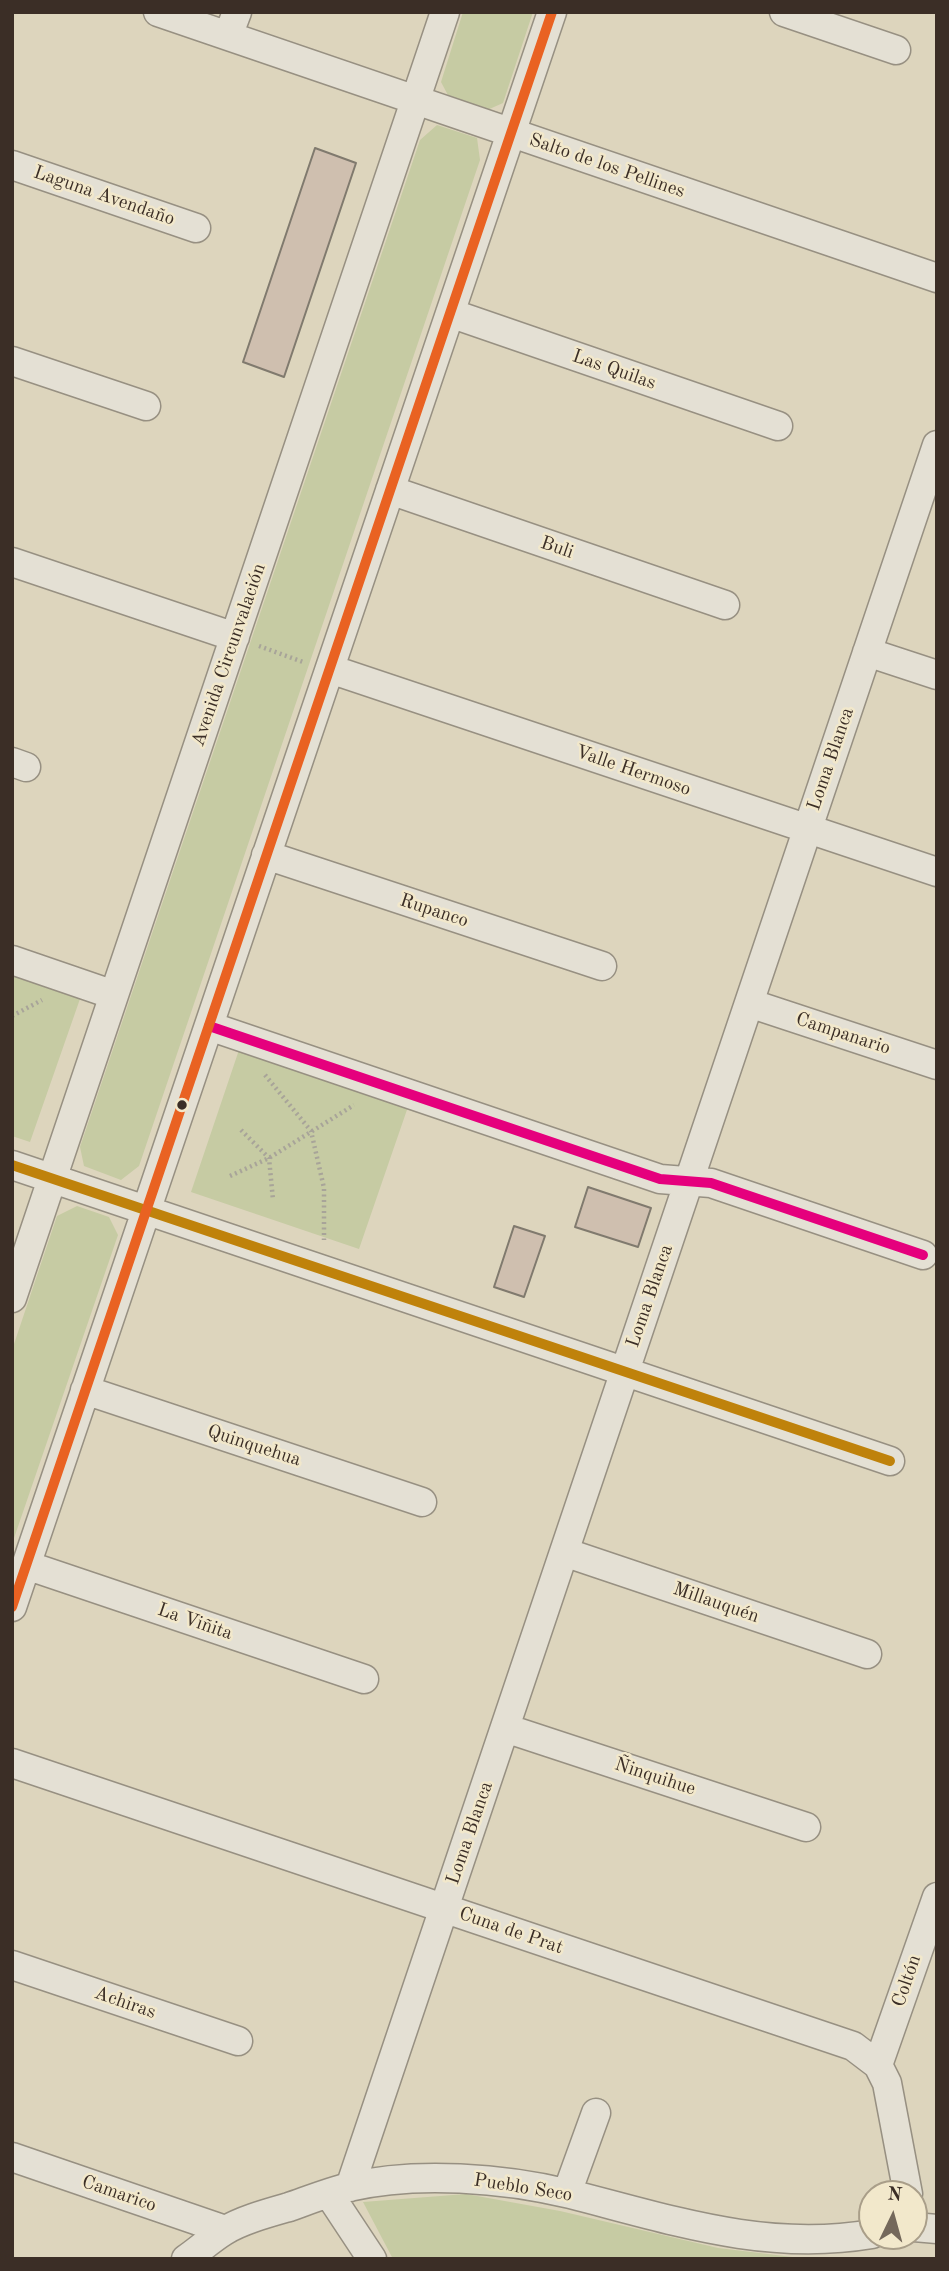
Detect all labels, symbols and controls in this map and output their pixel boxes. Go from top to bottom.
street label: Salto de los Pellines [526,129,688,203]
street label: Laguna Avendaño [30,161,178,231]
street label: Las Quilas [569,345,659,395]
street label: Buli [537,532,577,564]
street label: Avenida Circunvalación [187,561,271,749]
street label: Loma Blanca [803,704,859,814]
street label: Valle Hermoso [572,741,694,801]
street label: Rupanco [397,889,471,933]
street label: Campanario [793,1008,893,1060]
unlabelled marker [175,1098,189,1112]
street label: Loma Blanca [622,1241,678,1351]
street label: Quinquehua [204,1420,304,1472]
street label: Millauquén [670,1578,762,1628]
street label: La Viñita [154,1599,236,1645]
street label: Ñinquihue [612,1753,698,1801]
street label: Loma Blanca [442,1778,498,1888]
street label: Cuna de Prat [456,1903,566,1959]
street label: Coltón [887,1952,927,2010]
street label: Achiras [91,1982,159,2024]
street label: Pueblo Seco [472,2169,574,2207]
street label: Camarico [79,2171,159,2217]
north arrow [858,2180,928,2250]
text: N [887,2185,903,2206]

